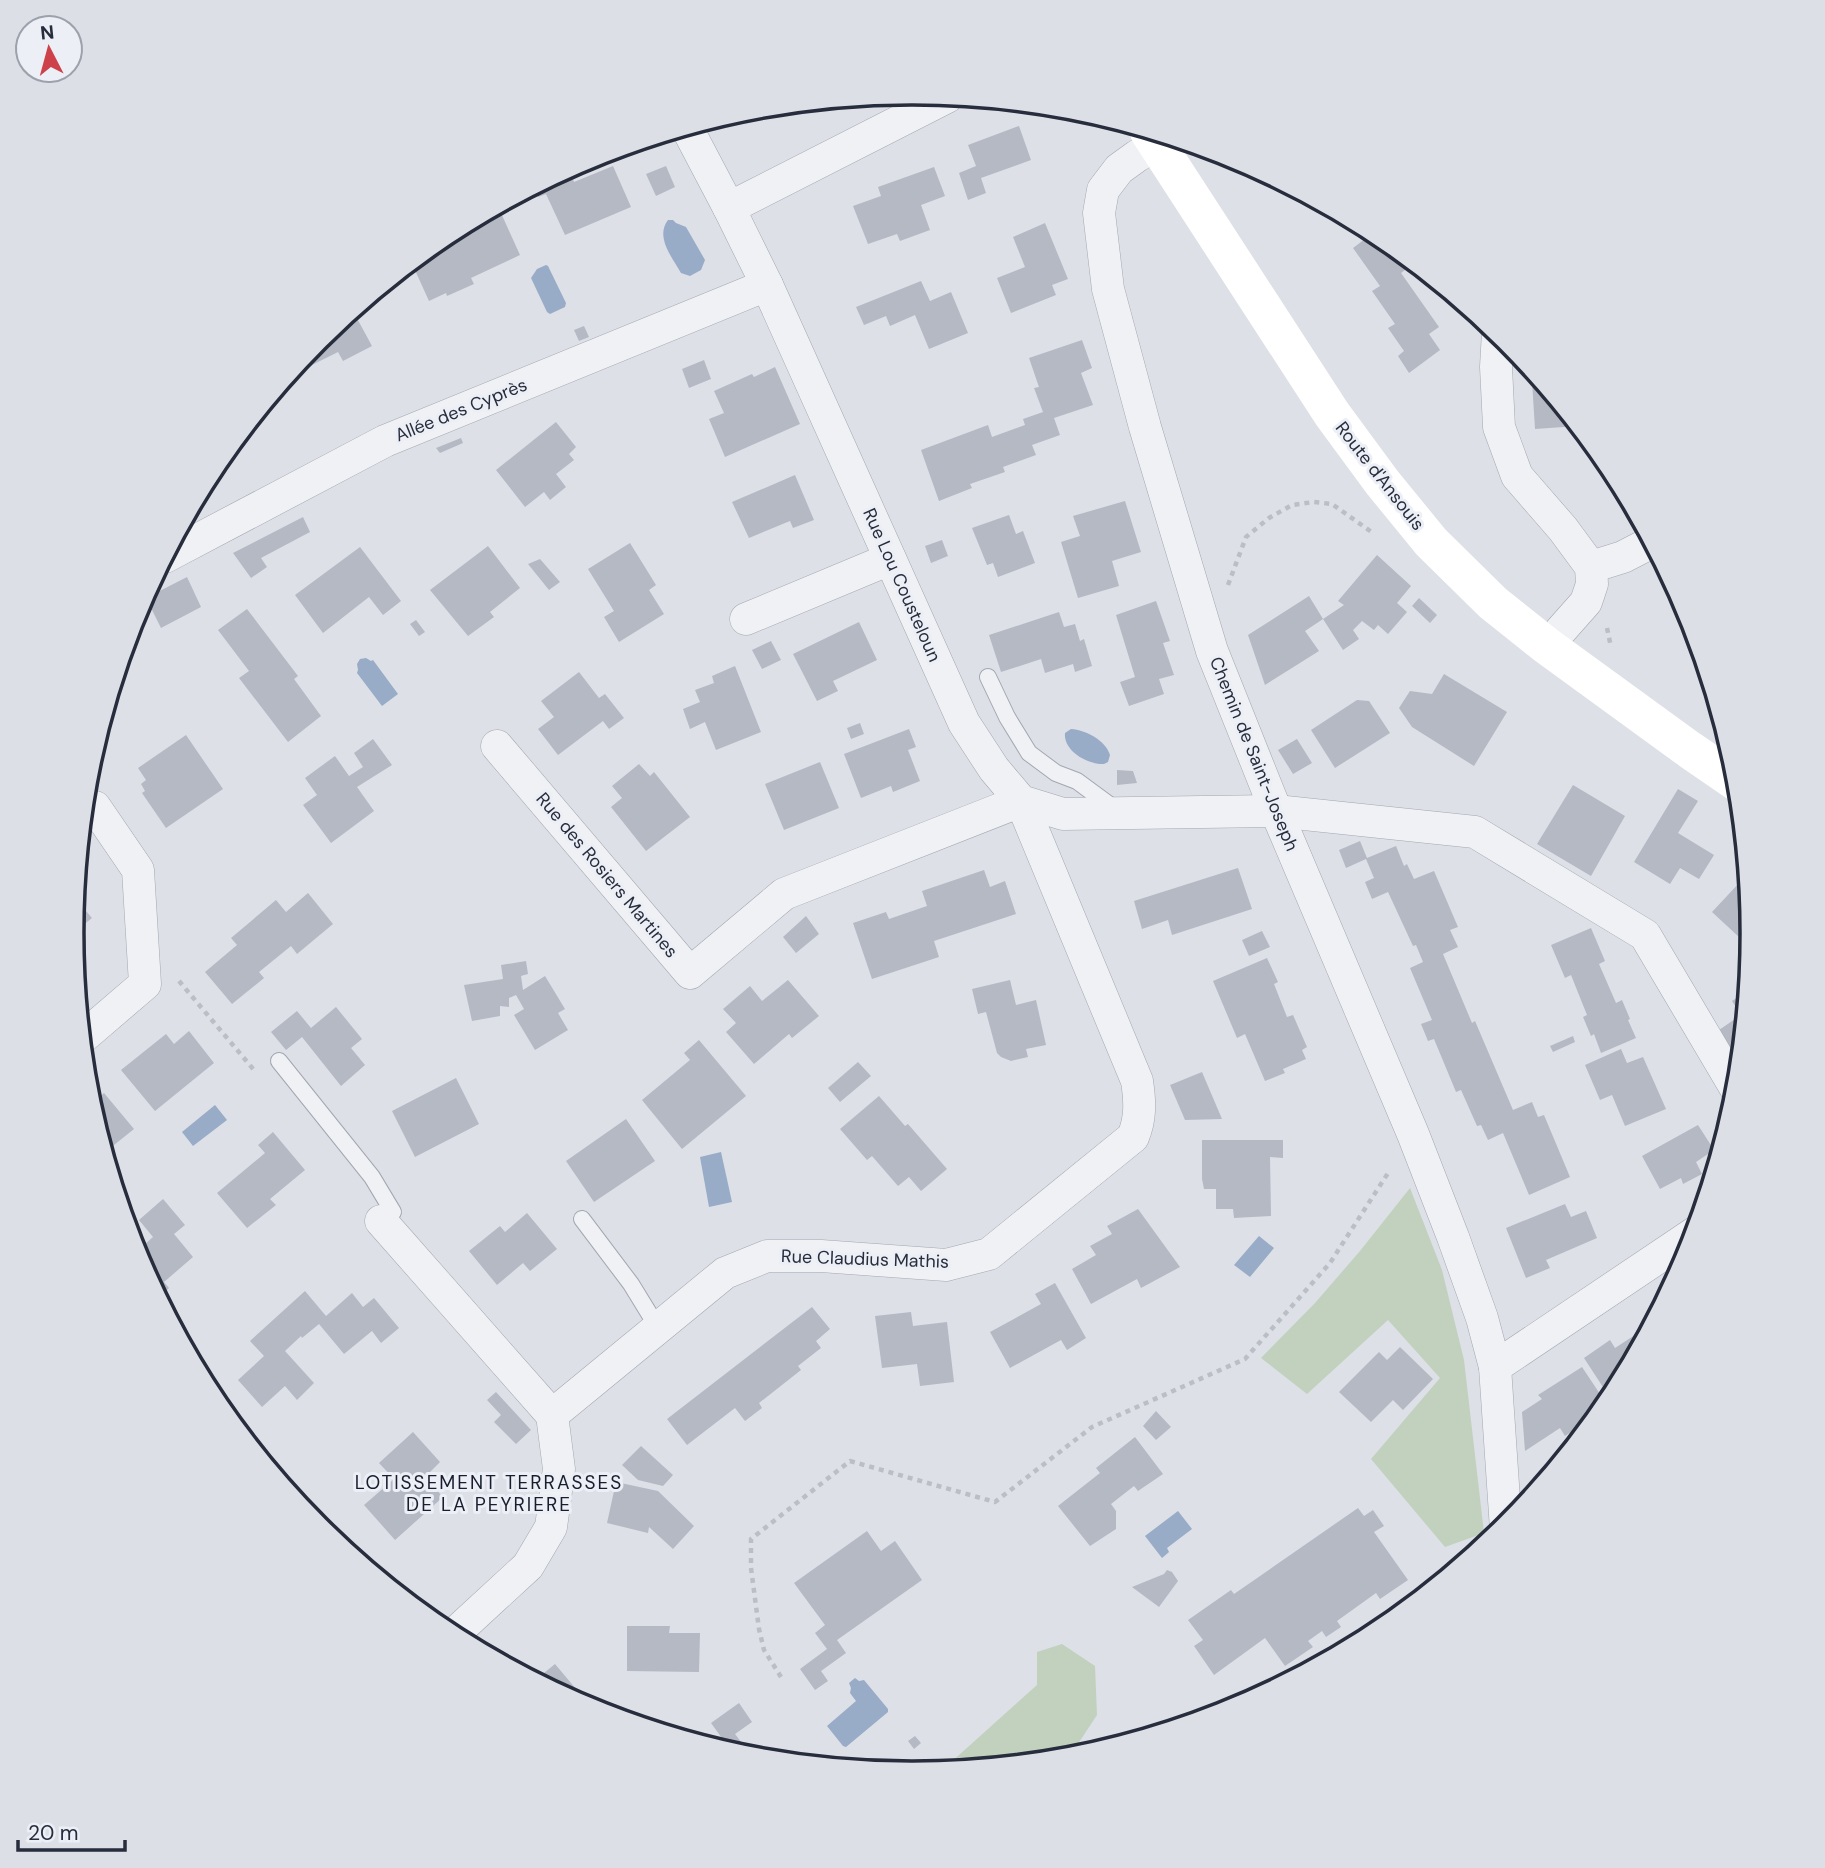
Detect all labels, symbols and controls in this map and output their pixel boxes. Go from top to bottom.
north arrow [14,14,84,84]
text: N [39,19,55,46]
street label: Allée des Cyprès [391,373,531,447]
street label: Route d'Ansouis [1330,417,1430,535]
street label: Rue Lou Cousteloun [857,504,947,666]
street label: Chemin de Saint-Joseph [1204,653,1304,855]
street label: Rue des Rosiers Martines [531,787,683,963]
street label: Rue Claudius Mathis [781,1244,949,1274]
district label: LOTISSEMENT TERRASSES DE LA PEYRIERE [355,1470,623,1517]
scale bar [18,1808,124,1852]
text: 20 m [28,1819,79,1847]

